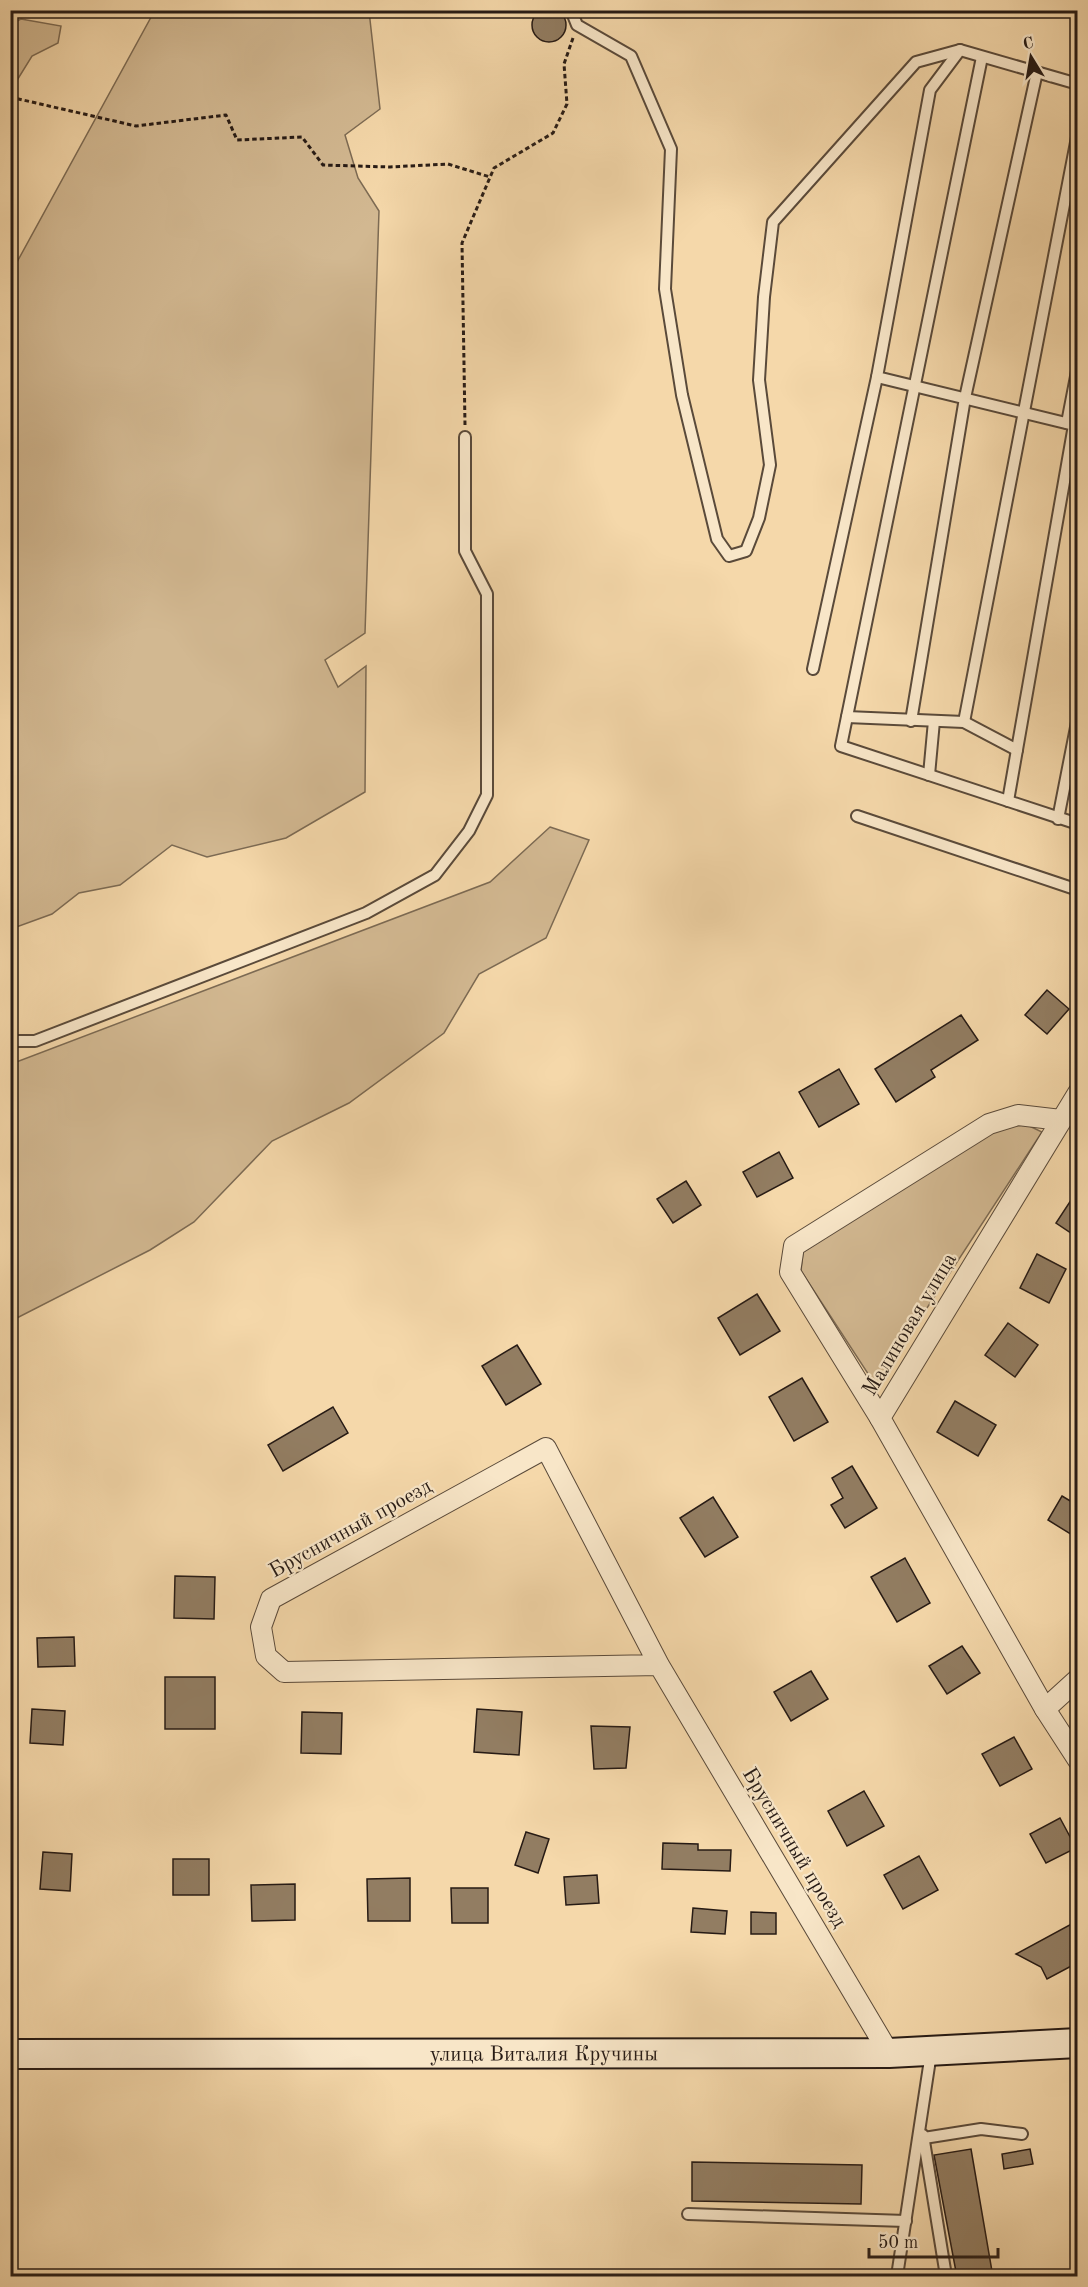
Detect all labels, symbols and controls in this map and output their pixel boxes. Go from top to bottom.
north arrow [1001,27,1061,87]
text: С [1022,35,1035,53]
street label: Малиновая улица [859,1250,961,1400]
street label: Брусничный проезд [266,1476,436,1583]
street label: Брусничный проезд [738,1764,850,1932]
street label: улица Виталия Кручины [430,2044,658,2066]
scale bar [869,2221,998,2259]
text: 50 m [878,2234,918,2252]

